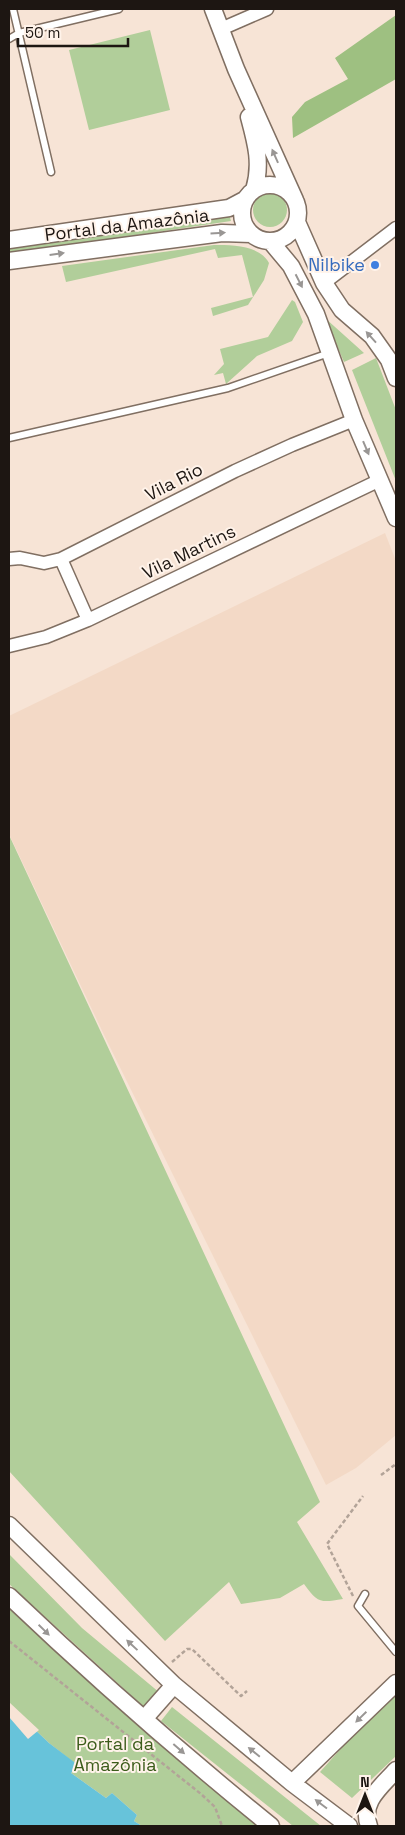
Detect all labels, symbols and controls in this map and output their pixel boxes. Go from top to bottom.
scale bar [18,15,128,47]
text: 50 m [25,23,60,42]
one-way arrow [271,149,279,163]
street label: Portal da Amazônia [43,203,210,246]
one-way arrow [210,229,226,237]
one-way arrow [49,249,65,257]
place label: Nilbike [308,253,365,276]
marker: Nilbike [369,259,381,271]
one-way arrow [295,274,303,288]
one-way arrow [365,331,377,343]
one-way arrow [362,441,370,456]
street label: Vila Rio [141,457,207,506]
street label: Vila Martins [138,519,239,584]
one-way arrow [38,1624,50,1636]
one-way arrow [126,1639,138,1651]
one-way arrow [355,1711,367,1723]
park label: Portal da Amazônia [73,1732,157,1776]
one-way arrow [172,1743,184,1755]
one-way arrow [248,1746,261,1757]
north arrow [340,1770,390,1820]
text: N [360,1773,370,1791]
one-way arrow [315,1799,328,1810]

